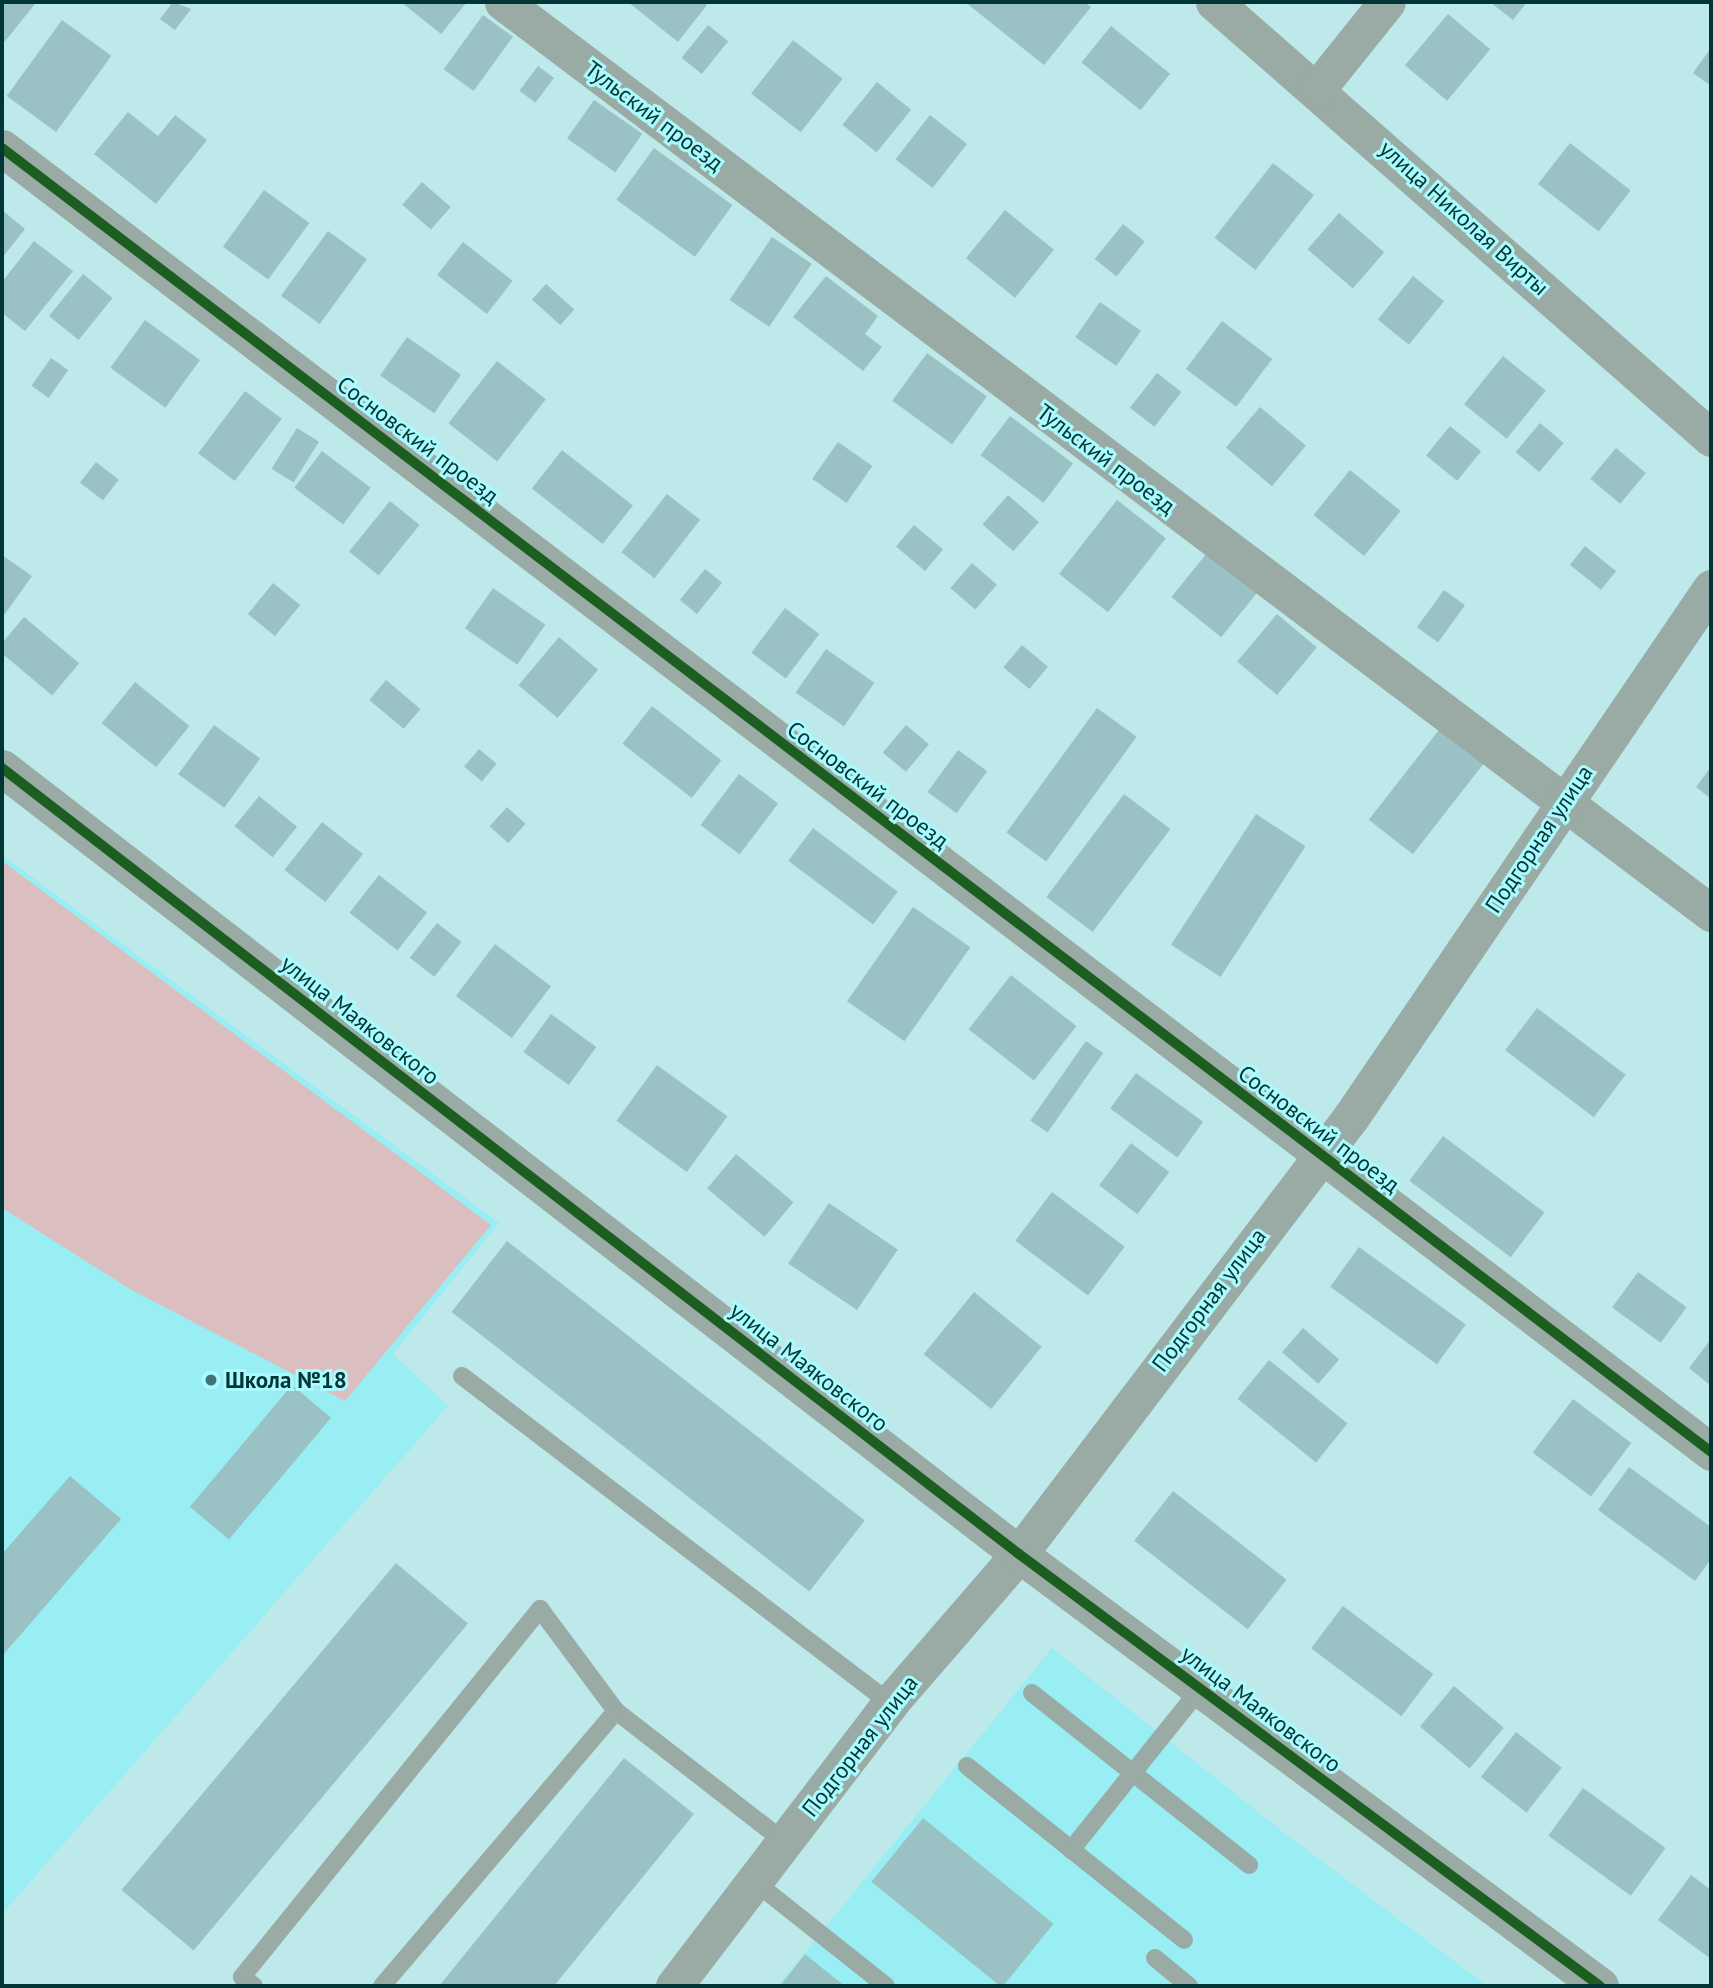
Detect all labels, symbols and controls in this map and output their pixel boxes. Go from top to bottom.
street label: Тульский проезд [579,55,729,177]
street label: улица Николая Вирты [1374,135,1554,301]
street label: Сосновский проезд [332,370,504,510]
street label: Тульский проезд [1031,398,1181,520]
street label: Сосновский проезд [782,715,954,855]
street label: Подгорная улица [1479,760,1599,918]
street label: улица Маяковского [275,950,445,1090]
street label: Сосновский проезд [1233,1059,1405,1199]
street label: Подгорная улица [1146,1223,1272,1377]
street label: улица Маяковского [724,1297,894,1437]
place label: Школа №18 [225,1366,347,1394]
marker: Школа №18 [203,1372,219,1388]
street label: улица Маяковского [1175,1640,1347,1778]
street label: Подгорная улица [796,1670,924,1822]

